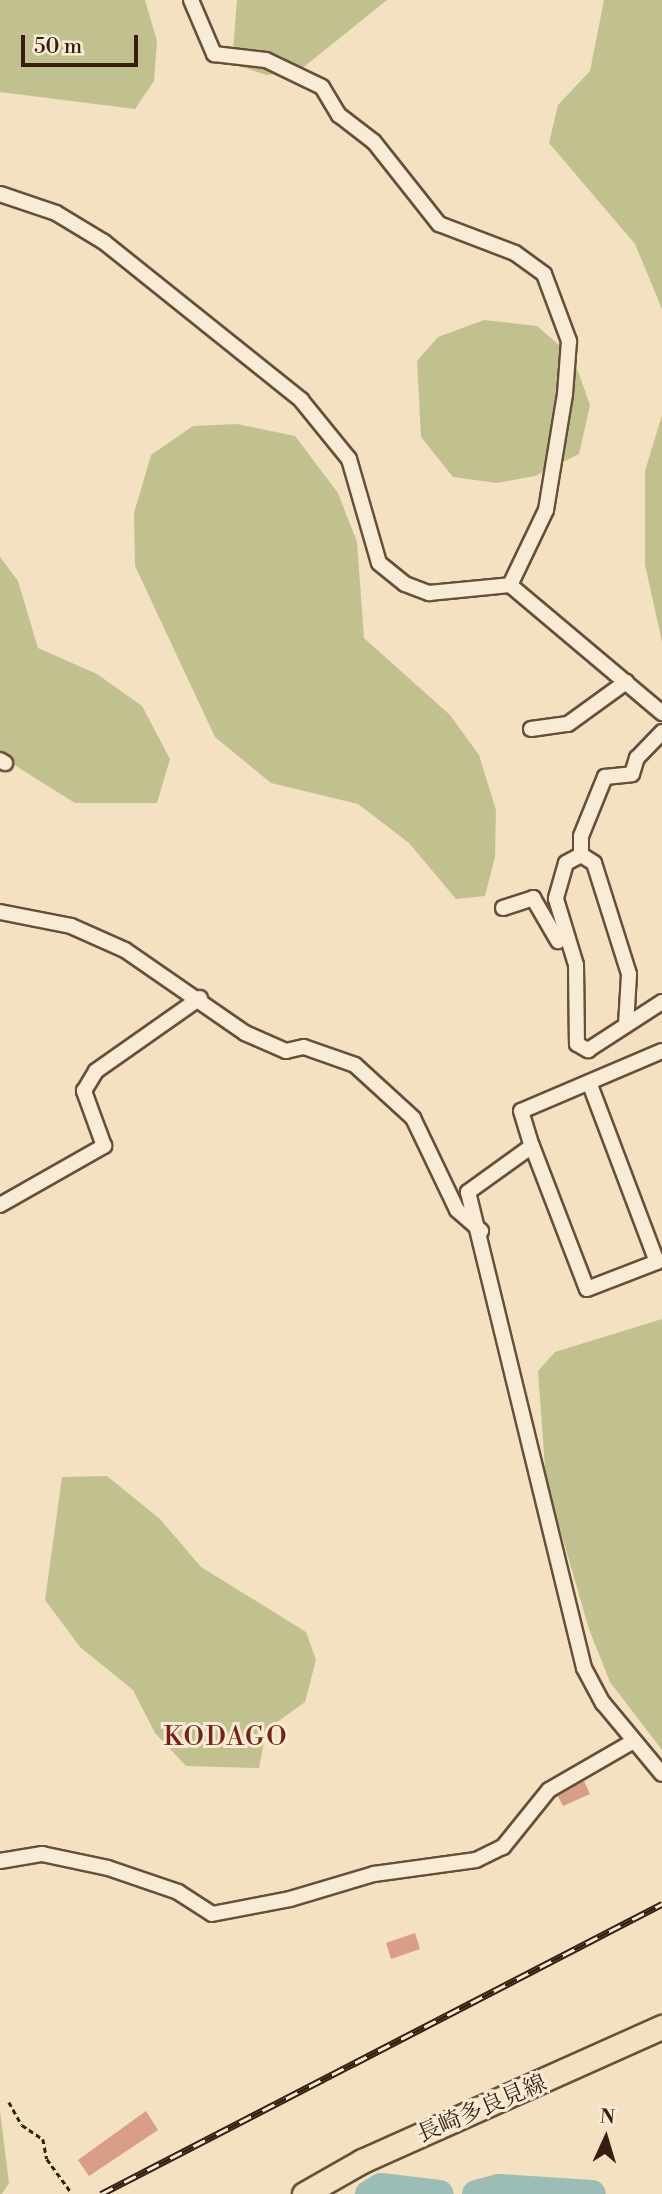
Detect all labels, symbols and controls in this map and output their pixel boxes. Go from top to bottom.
scale bar [24,21,142,65]
text: 50 m [34,34,82,60]
district label: KODAGO [164,1722,288,1754]
street label: 長崎多良見線 [413,2069,551,2149]
north arrow [571,2103,641,2173]
text: N [599,2105,616,2130]

